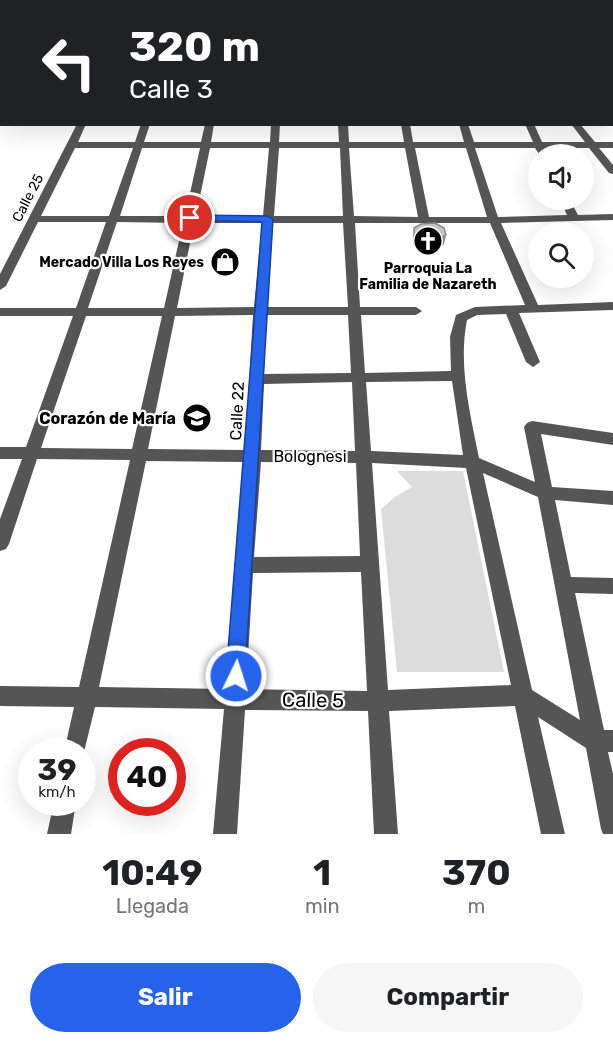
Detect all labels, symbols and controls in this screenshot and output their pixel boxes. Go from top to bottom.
text: 320 m [129,22,260,72]
icon: left [30,24,108,102]
text: Calle 3 [129,73,213,105]
map controls [528,144,594,288]
button: sound [528,144,594,210]
street label: Calle 25 [9,171,47,225]
pin [164,192,215,243]
icon: arrive [173,201,206,234]
button: search [528,222,594,288]
church icon: Parroquia La Familia de Nazareth [412,225,444,257]
shop icon: Mercado Villa Los Reyes [209,246,241,278]
place label: Mercado Villa Los Reyes [39,254,204,271]
place label: Parroquia La Familia de Nazareth [359,260,497,293]
street label: Calle 22 [226,381,248,441]
school or university icon: Corazón de María [181,402,213,434]
place label: Corazón de María [39,409,176,428]
street label: Bolognesi [273,447,347,466]
position arrow [204,644,268,708]
street label: Calle 5 [282,687,344,713]
speed limit sign: 40 [108,738,186,816]
text: 39 [38,752,77,788]
text: km/h [38,783,76,801]
text: 10:49 [102,851,203,894]
text: 1 [313,851,331,894]
text: 370 [442,851,511,894]
text: Llegada [116,894,189,918]
text: min [305,894,340,918]
text: m [467,894,485,918]
button: Salir [30,963,301,1032]
button: Compartir [313,963,583,1032]

